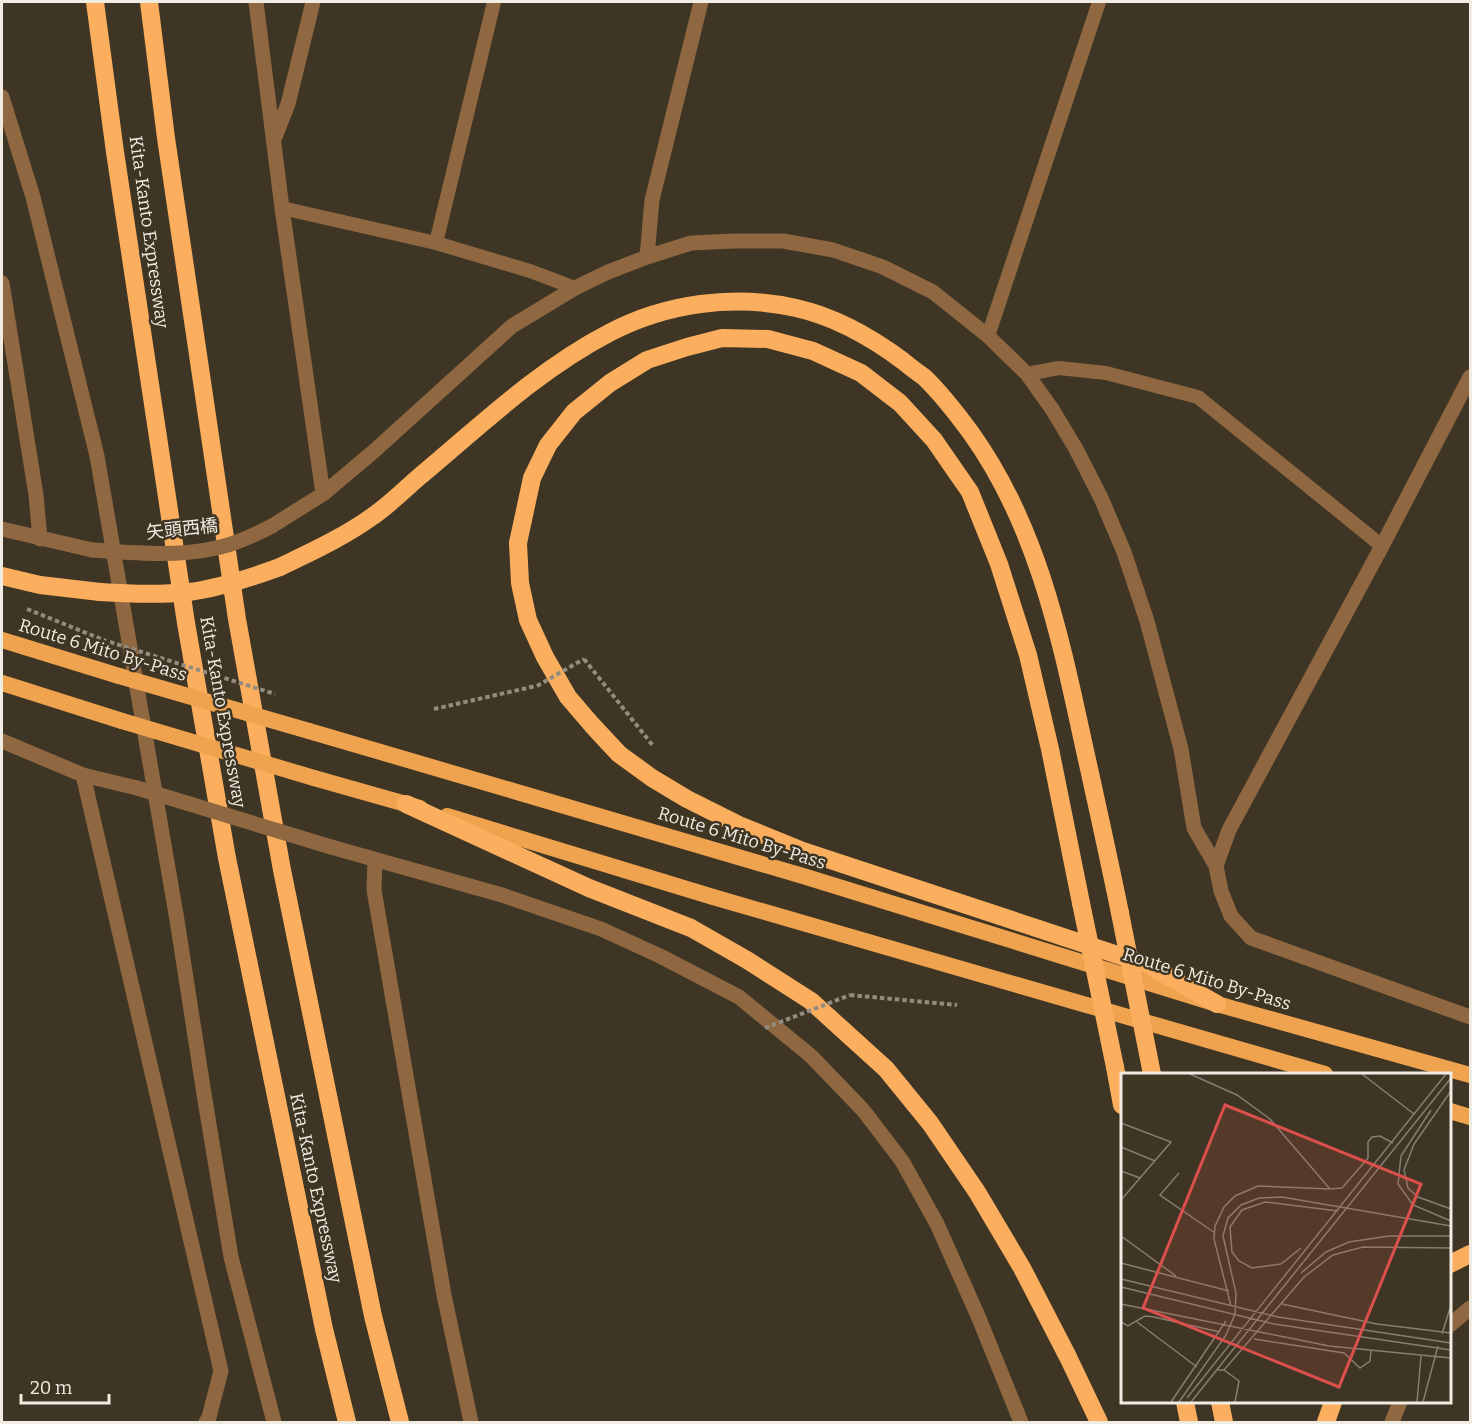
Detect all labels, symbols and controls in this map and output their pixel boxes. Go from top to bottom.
street label: Kita-Kanto Expressway [125,134,173,330]
street label: 矢頭西橋 [145,514,219,544]
street label: Route 6 Mito By-Pass [16,614,190,686]
street label: Kita-Kanto Expressway [195,615,251,810]
street label: Route 6 Mito By-Pass [655,802,829,874]
street label: Route 6 Mito By-Pass [1120,943,1294,1015]
inset map [1121,1073,1451,1403]
street label: Kita-Kanto Expressway [285,1091,347,1286]
scale bar [21,1367,110,1405]
text: 20 m [30,1377,72,1399]

